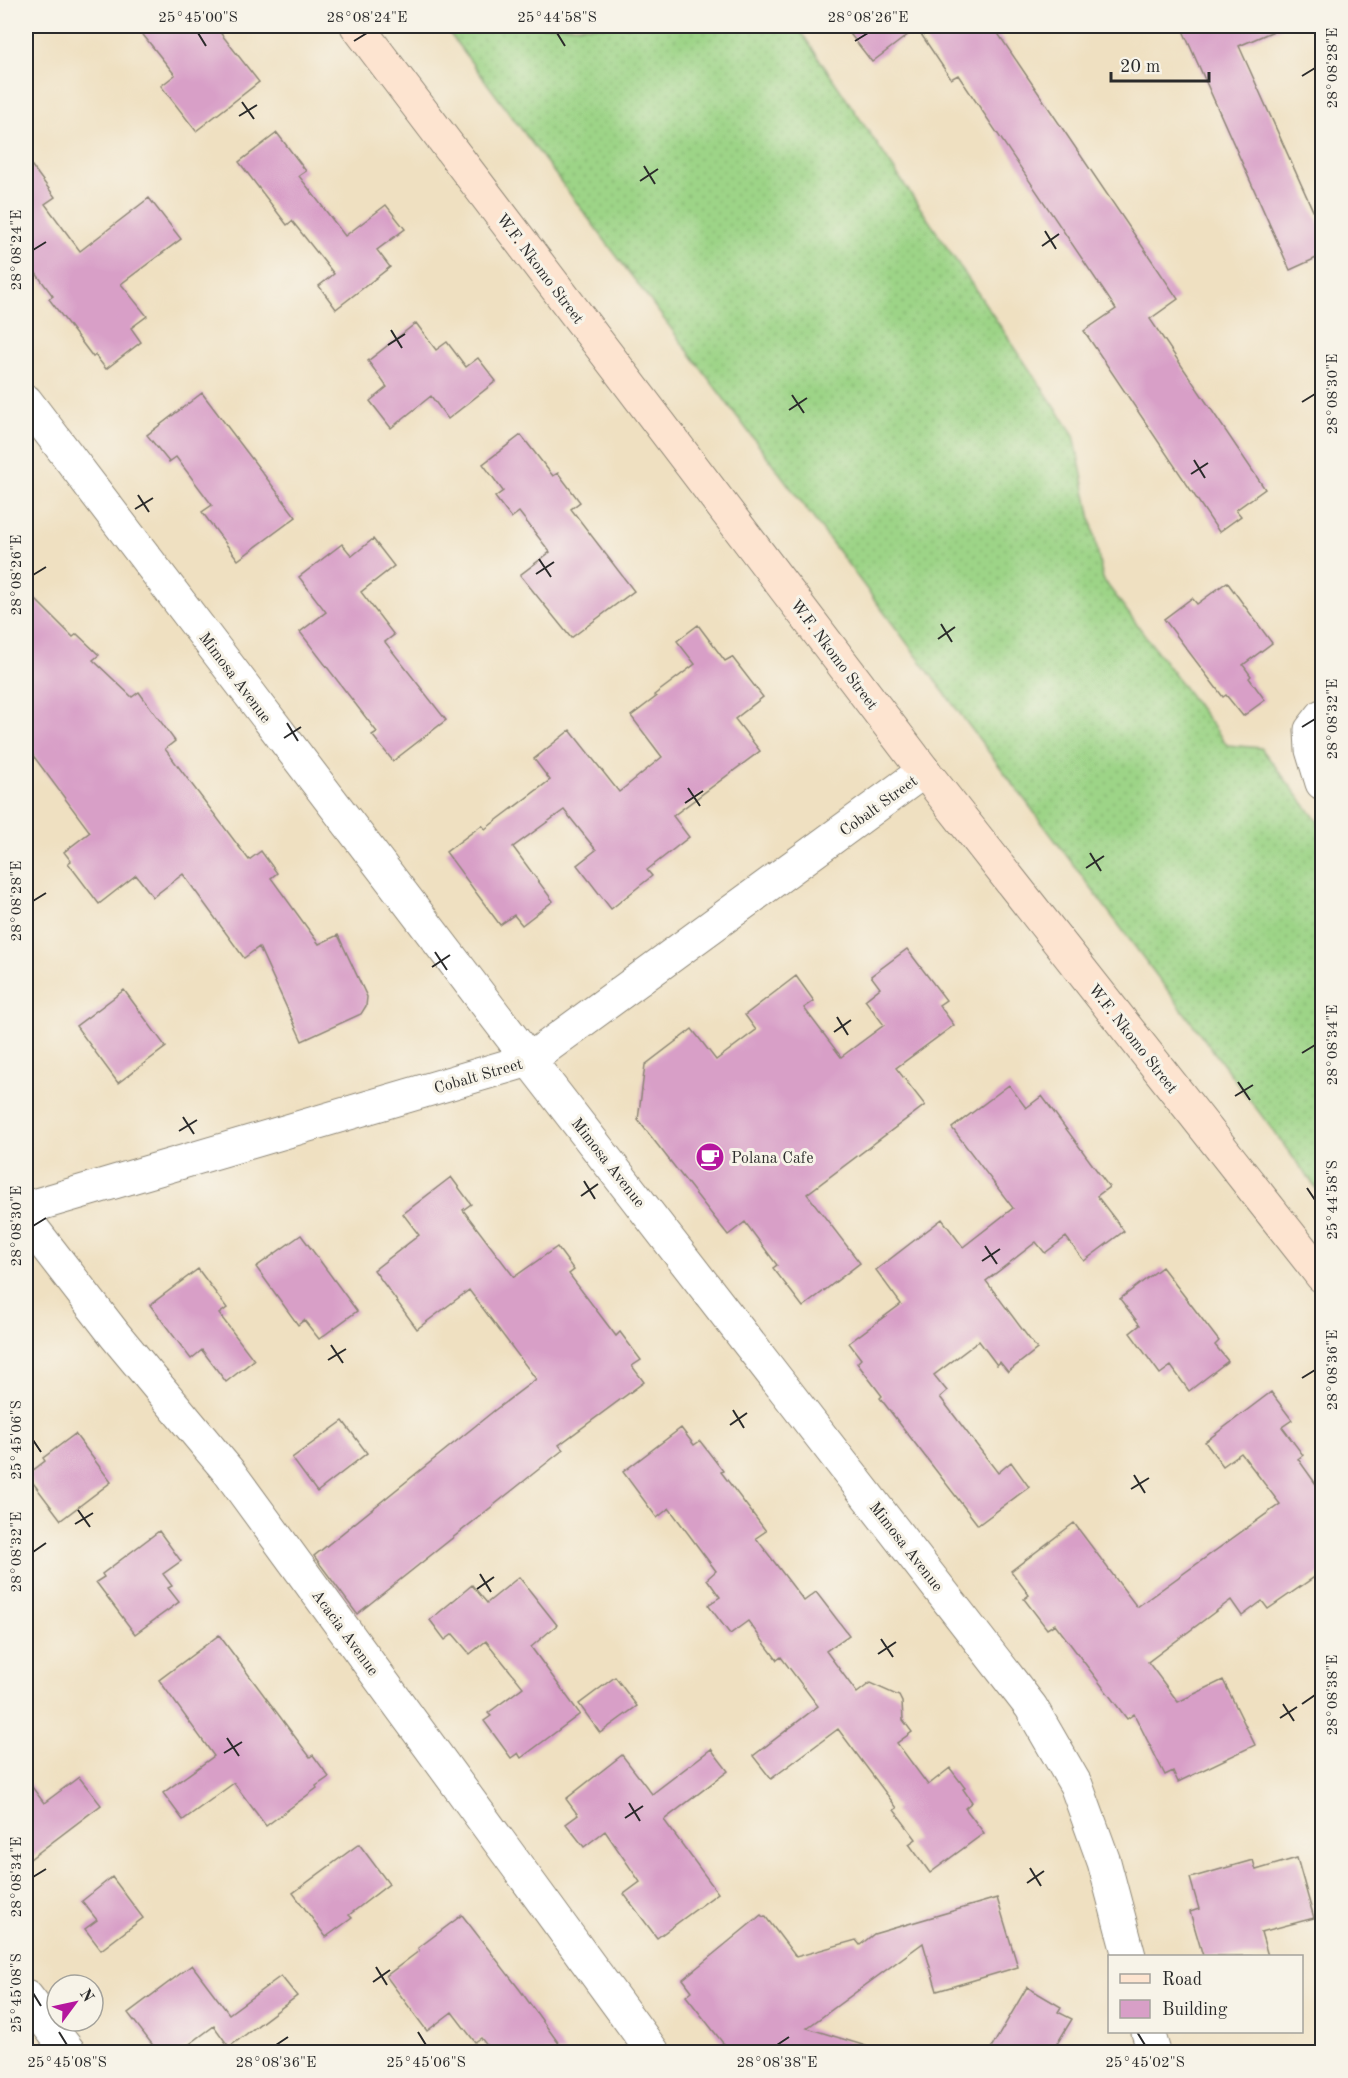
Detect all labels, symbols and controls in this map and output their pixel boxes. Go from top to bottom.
text: 25°45'00"S [158,11,238,26]
text: 28°08'24"E [327,11,407,26]
text: 25°44'58"S [517,11,597,26]
text: 28°08'26"E [828,11,908,26]
text: 28°08'28"E [1326,28,1341,108]
scale bar [1111,45,1208,83]
text: 20 m [1120,58,1160,76]
text: 28°08'24"E [10,210,25,290]
street label: W.F. Nkomo Street [493,211,586,328]
text: 28°08'30"E [1326,354,1341,434]
text: 28°08'26"E [10,535,25,615]
street label: W.F. Nkomo Street [787,597,880,714]
street label: Mimosa Avenue [195,630,273,726]
text: 28°08'32"E [1326,679,1341,759]
street label: Cobalt Street [837,773,921,840]
text: 28°08'28"E [10,861,25,941]
street label: W.F. Nkomo Street [1085,982,1180,1097]
text: 28°08'34"E [1326,1005,1341,1085]
street label: Cobalt Street [432,1057,525,1097]
street label: Mimosa Avenue [568,1116,647,1211]
cafe icon: Polana Cafe [694,1141,726,1173]
place label: Polana Cafe [731,1151,814,1167]
text: 25°44'58"S [1326,1160,1341,1240]
text: 28°08'30"E [10,1186,25,1266]
text: 28°08'36"E [1326,1330,1341,1410]
text: 25°45'06"S [10,1400,25,1480]
street label: Mimosa Avenue [866,1500,945,1595]
text: 28°08'32"E [10,1512,25,1592]
street label: Acacia Avenue [308,1587,381,1679]
text: 28°08'38"E [1326,1655,1341,1735]
text: 28°08'34"E [10,1837,25,1917]
text: 25°45'08"S [10,1953,25,2033]
legend [1108,1955,1303,2033]
text: Road [1162,1971,1202,1989]
north arrow [45,1973,105,2033]
text: N [76,1986,96,2006]
text: Building [1162,2001,1228,2019]
text: 25°45'08"S [27,2056,107,2071]
text: 28°08'36"E [236,2056,316,2071]
text: 25°45'06"S [386,2056,466,2071]
text: 28°08'38"E [737,2056,817,2071]
text: 25°45'02"S [1105,2056,1185,2071]

